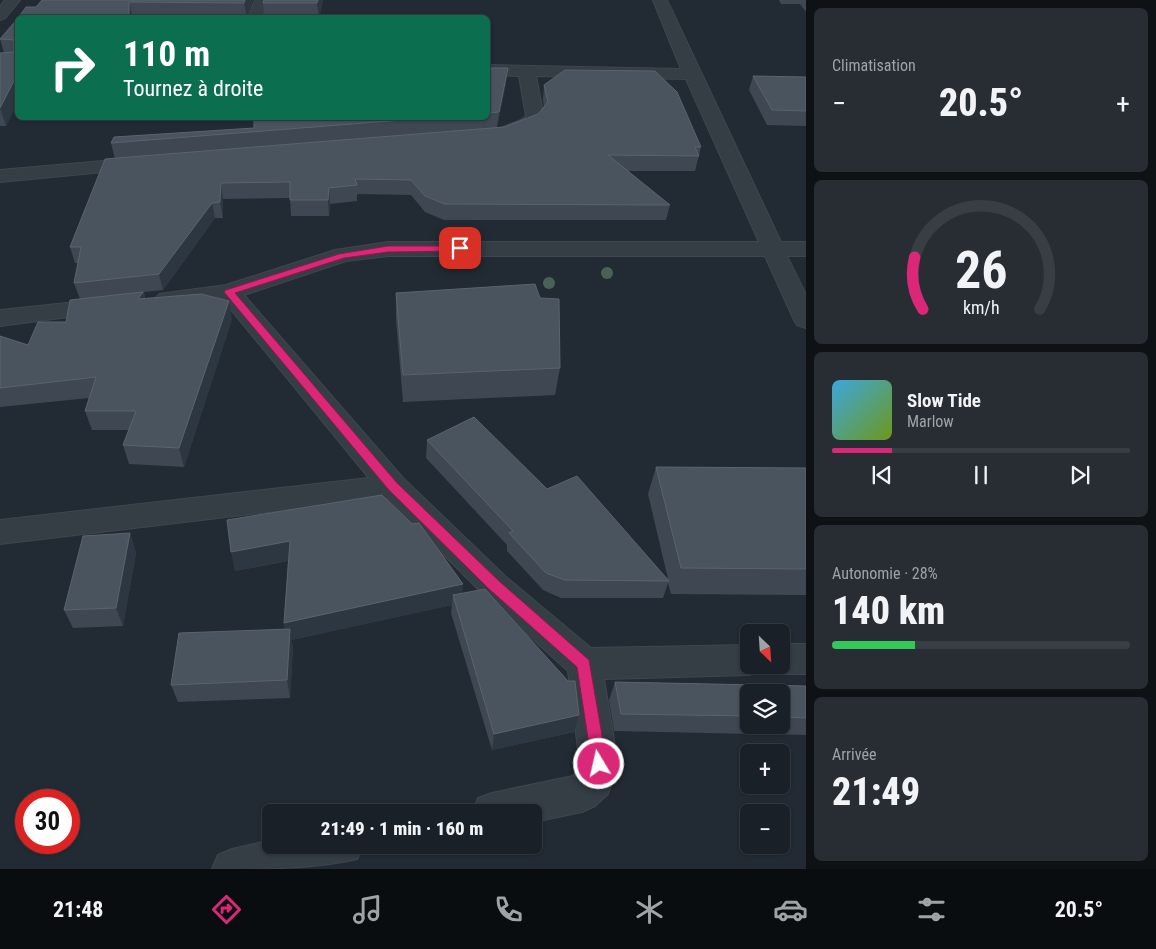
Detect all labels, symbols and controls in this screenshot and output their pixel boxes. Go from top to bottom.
text: 110 m [123,34,210,75]
icon: right [40,35,105,100]
text: Climatisation [832,56,916,75]
text: Tournez à droite [123,76,263,101]
text: 20.5° [939,81,1023,125]
text: − [832,87,846,120]
text: + [1116,87,1130,120]
pin [439,227,481,269]
icon: arrive [446,234,474,262]
text: 26 [955,240,1007,301]
text: km/h [963,297,999,318]
text: Slow Tide [907,389,981,412]
text: Marlow [907,412,954,431]
icon: previous [868,461,896,489]
icon: pause [967,461,995,489]
icon: next [1066,461,1094,489]
text: Autonomie · 28% [832,564,938,583]
text: 140 km [832,589,945,633]
north arrow [740,624,790,674]
map controls [740,624,790,854]
button: layers [740,684,790,734]
position arrow [572,737,624,789]
button: + [740,744,790,794]
text: Arrivée [832,745,876,764]
text: 21:49 [832,770,920,814]
speed limit sign: 30 [15,789,80,854]
button: − [740,804,790,854]
text: 21:49 · 1 min · 160 m [321,817,483,840]
icon: directions [209,892,244,927]
icon: music [350,892,385,927]
icon: phone [491,892,526,927]
icon: climate [632,892,667,927]
icon: car [773,892,808,927]
icon: filters [914,892,949,927]
text: 21:48 [53,897,103,922]
text: 20.5° [1055,897,1103,922]

